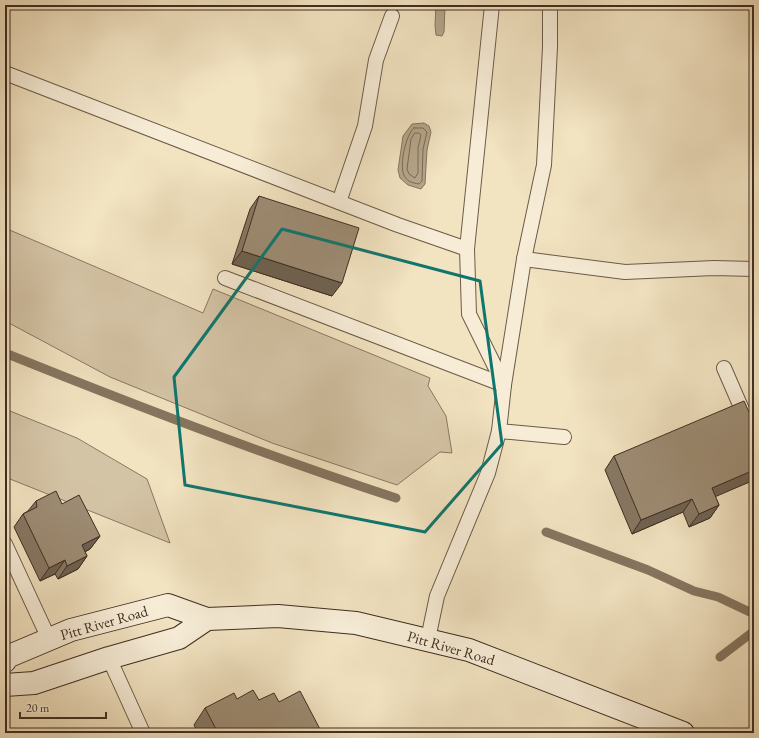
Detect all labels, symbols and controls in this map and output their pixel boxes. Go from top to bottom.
street label: Pitt River Road [58,601,150,644]
street label: Pitt River Road [405,626,497,669]
scale bar [20,694,106,720]
text: 20 m [26,700,50,716]

